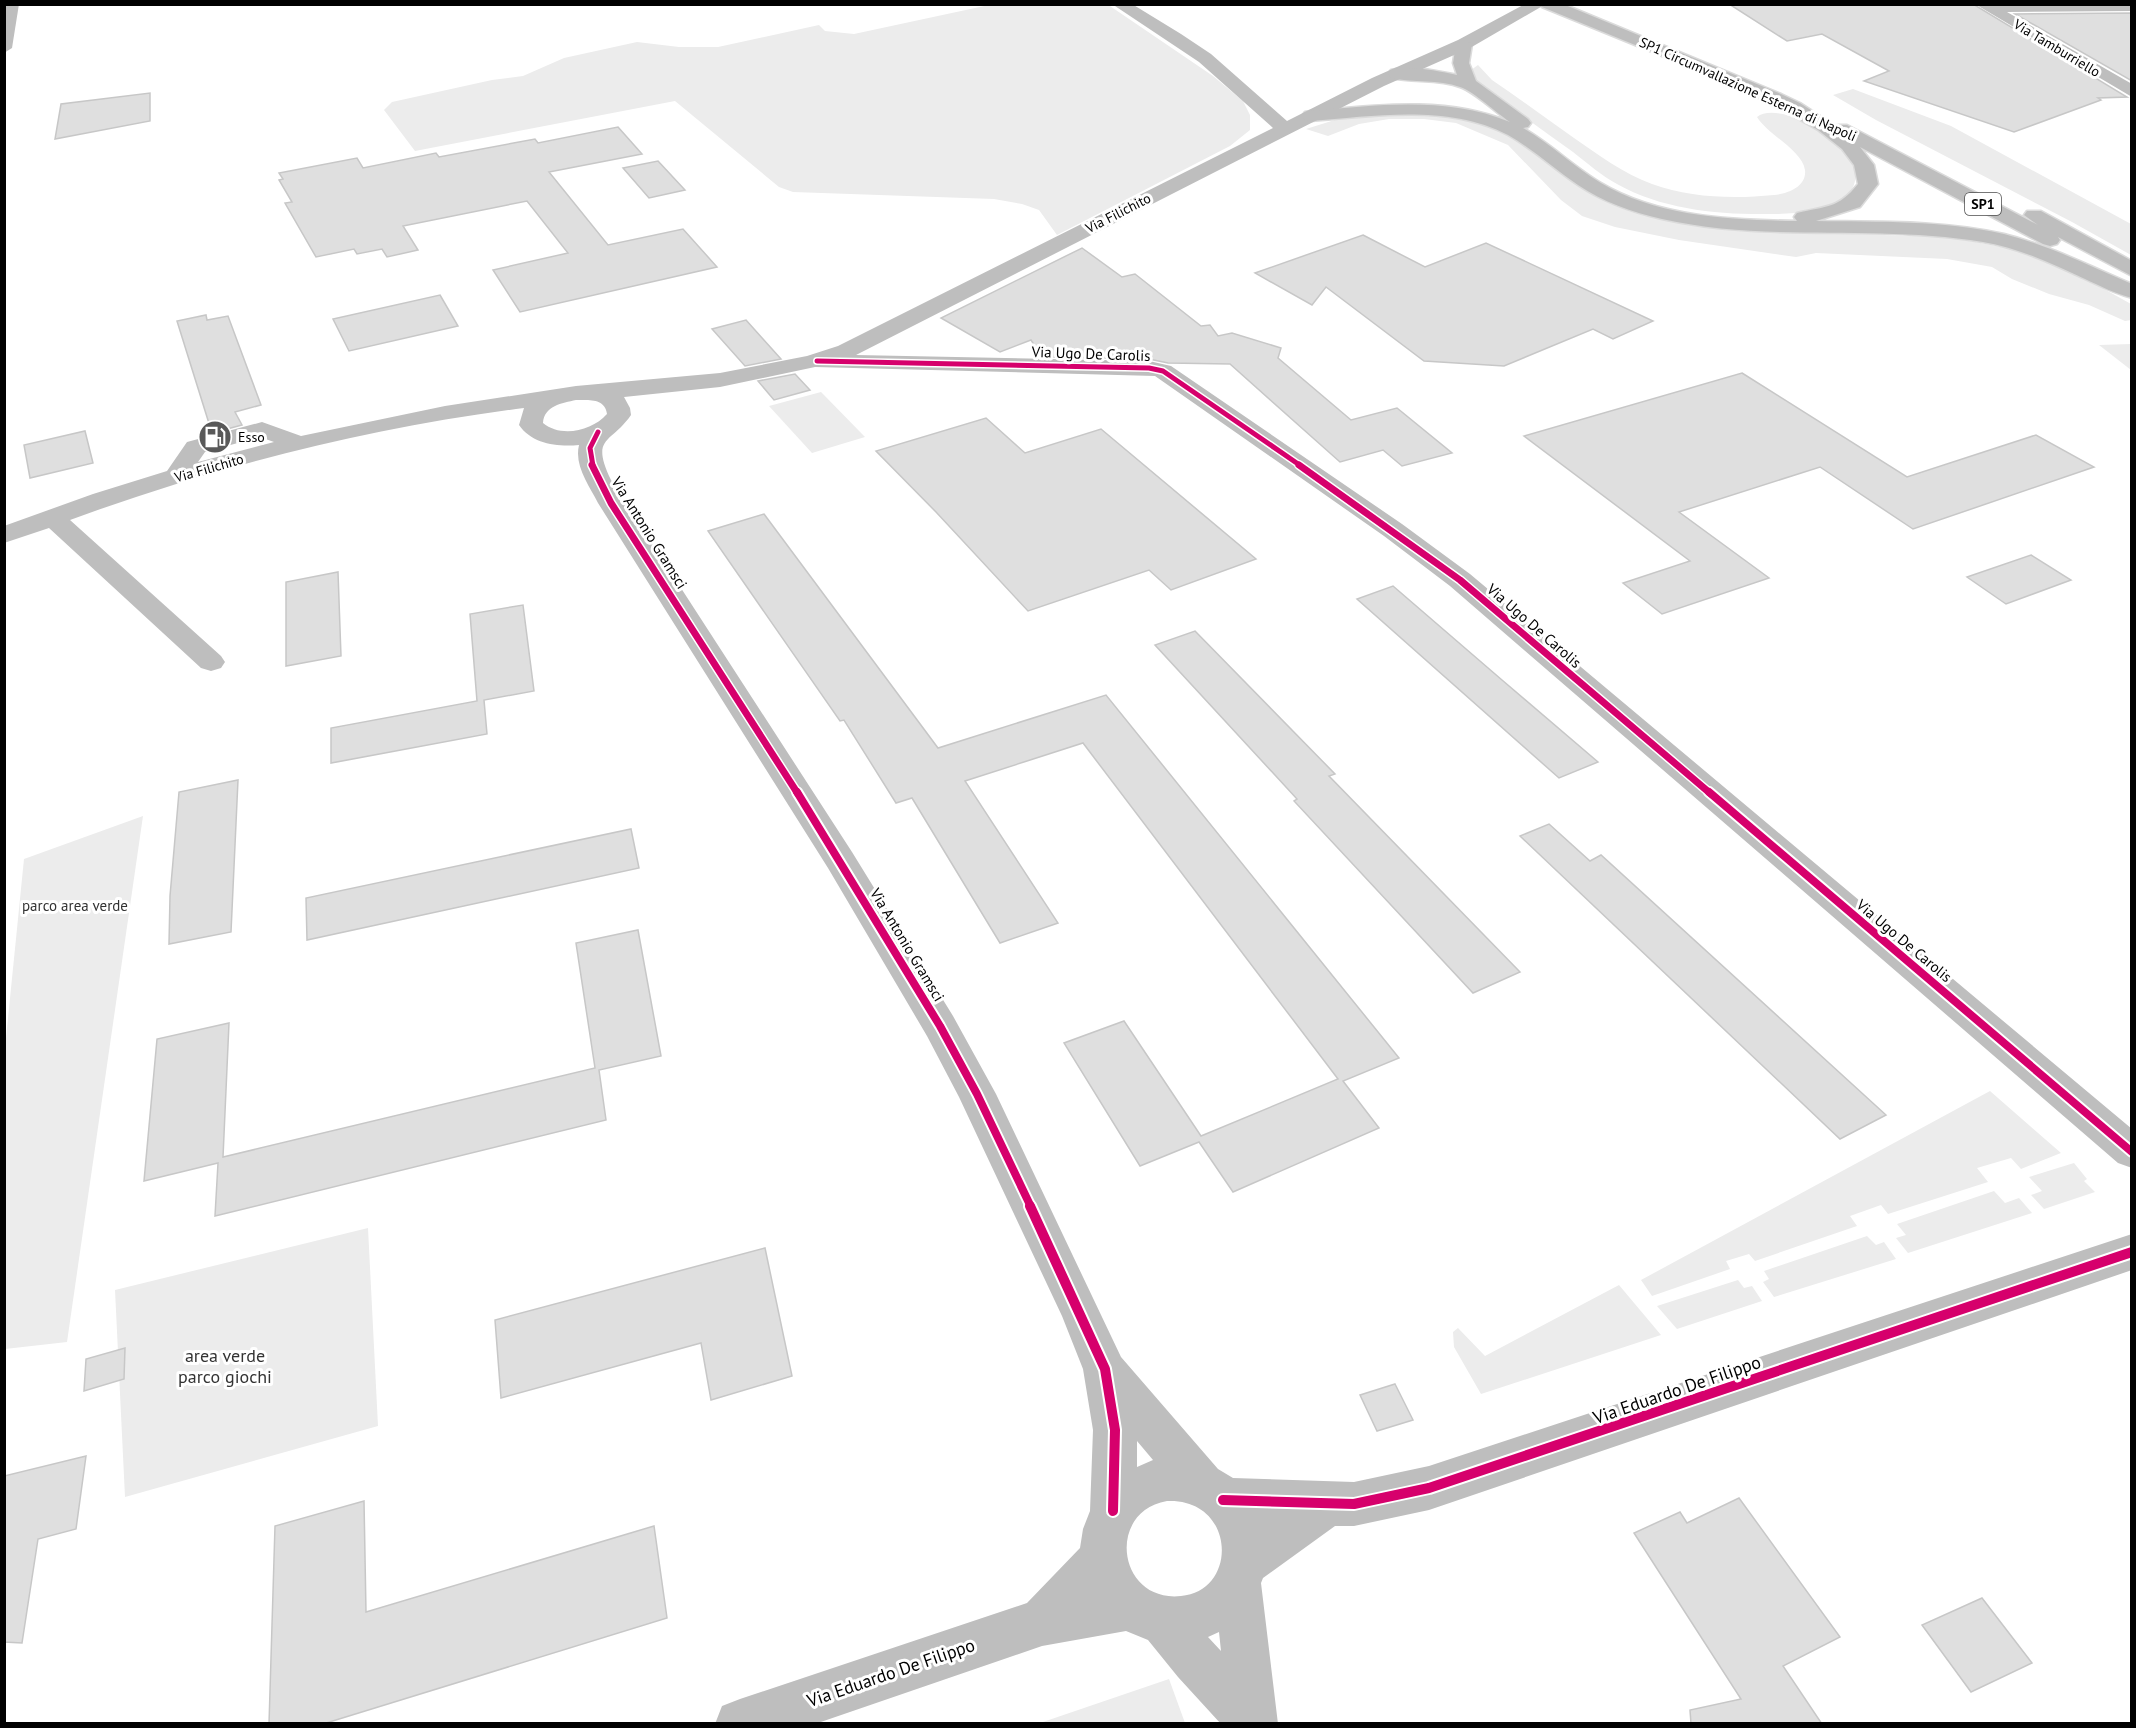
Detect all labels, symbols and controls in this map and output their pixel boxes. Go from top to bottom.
street label: Via Tamburriello [2010,15,2104,81]
street label: SP1 Circumvallazione Esterna di Napoli [1637,33,1859,145]
street label: Via Filichito [1081,189,1154,238]
road number: SP1 [1965,193,2001,215]
street label: Via Ugo De Carolis [1030,342,1151,365]
fuel station icon: Esso [197,419,233,455]
place label: Esso [238,428,265,446]
street label: Via Filichito [171,450,246,487]
street label: Via Antonio Gramsci [607,472,692,592]
street label: Via Ugo De Carolis [1482,579,1585,672]
street label: Via Antonio Gramsci [866,884,949,1005]
street label: Via Ugo De Carolis [1852,894,1956,986]
park label: parco area verde [22,896,128,915]
park label: area verde parco giochi [178,1344,272,1388]
street label: Via Eduardo De Filippo [1589,1350,1764,1429]
street label: Via Eduardo De Filippo [803,1633,978,1712]

